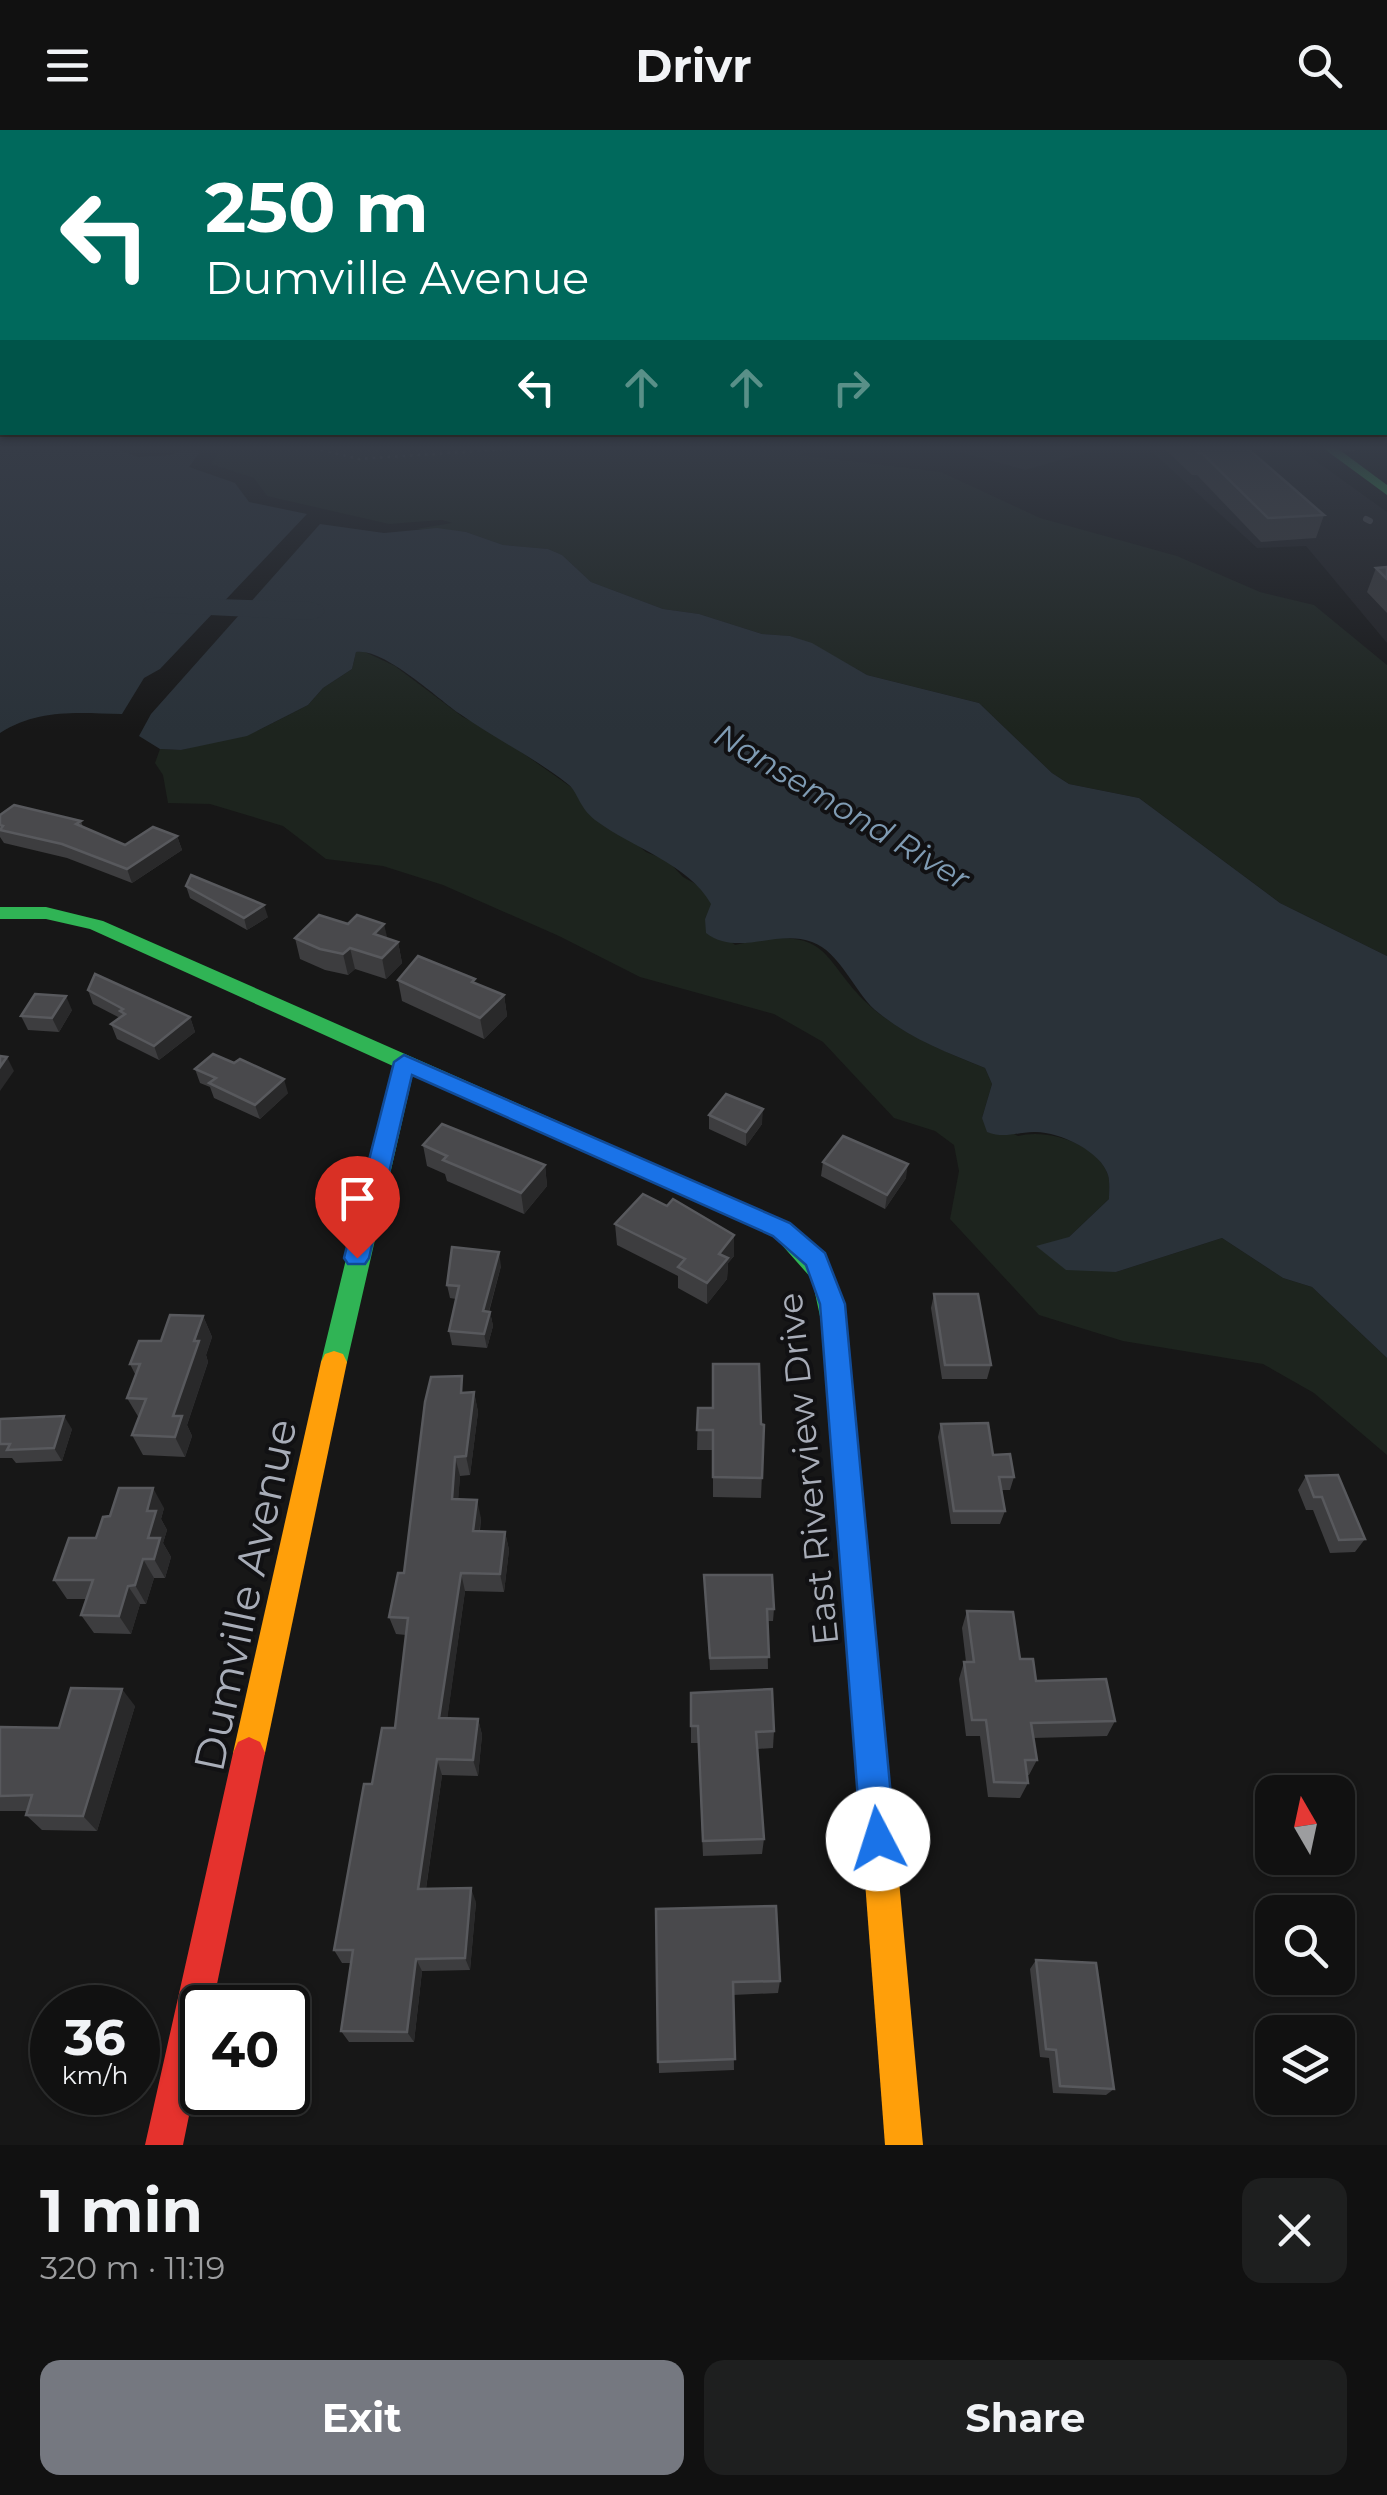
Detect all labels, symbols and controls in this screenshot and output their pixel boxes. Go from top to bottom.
icon: menu [40,38,95,93]
text: Drivr [635,38,752,93]
icon: search [1292,38,1347,93]
text: 250 m [205,164,429,250]
icon: left [40,170,170,300]
text: Dumville Avenue [205,250,589,305]
icon: left [509,360,564,415]
icon: ahead [614,360,669,415]
icon: ahead [719,360,774,415]
icon: right [824,360,879,415]
water label: Nansemond River [708,715,978,899]
pin [315,1156,400,1259]
icon: arrive [330,1171,385,1226]
street label: East Riverview Drive [768,1291,847,1647]
street label: Dumville Avenue [182,1414,308,1776]
north arrow [1255,1775,1355,1875]
map controls [1255,1775,1355,2115]
position arrow [826,1787,930,1891]
button: search [1255,1895,1355,1995]
speed limit sign: 40 [180,1985,310,2115]
text: 36 [64,2007,126,2068]
button: layers [1255,2015,1355,2115]
text: km/h [62,2060,128,2090]
text: 1 min [40,2174,203,2247]
button: close [1242,2178,1347,2283]
text: 320 m · 11:19 [40,2248,225,2287]
button: Exit [40,2360,684,2475]
button: Share [704,2360,1347,2475]

